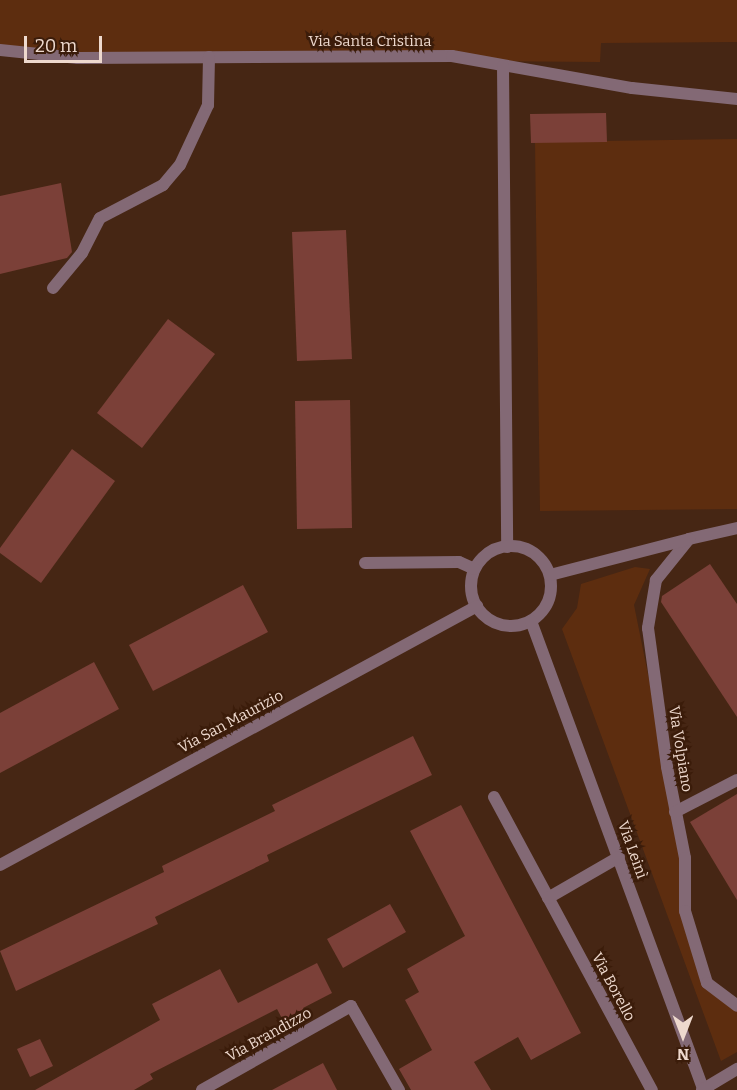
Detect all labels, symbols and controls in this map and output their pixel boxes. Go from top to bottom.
scale bar [27,24,105,62]
street label: Via Santa Cristina [309,33,431,51]
text: 20 m [35,35,77,57]
street label: Via San Maurizio [175,687,287,757]
street label: Via Volpiano [664,705,696,793]
street label: Via Leinì [613,819,651,881]
street label: Via Borello [587,950,639,1024]
street label: Via Brandizzo [223,1004,315,1066]
north arrow [653,1006,713,1066]
text: N [677,1045,689,1064]

